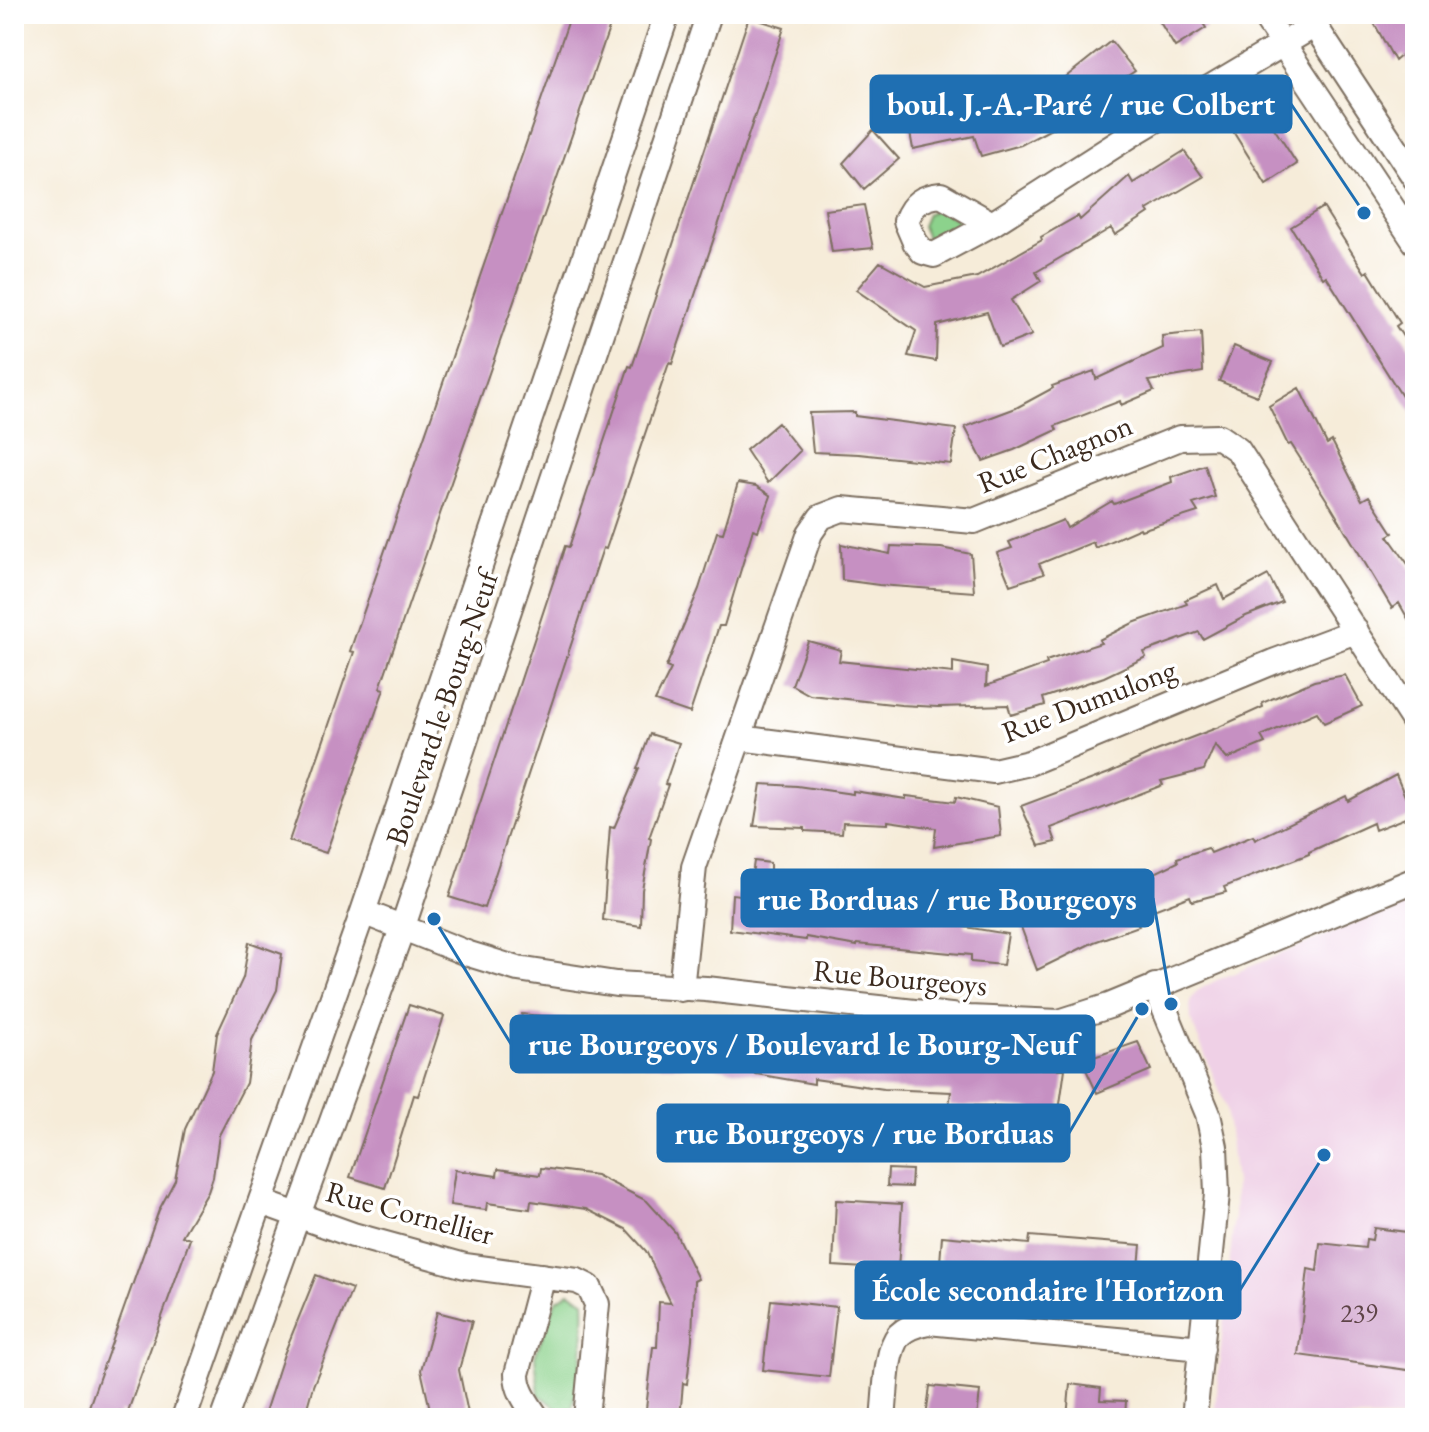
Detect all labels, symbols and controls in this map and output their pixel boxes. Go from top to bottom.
callout: boul. J.-A.-Paré / rue Colbert [871,76,1291,132]
text: boul. J.-A.-Paré / rue Colbert [887,83,1275,125]
street label: Rue Chagnon [972,405,1138,502]
street label: Boulevard le Bourg-Neuf [376,562,508,850]
street label: Rue Dumulong [996,649,1182,752]
callout: rue Borduas / rue Bourgeoys [742,870,1153,926]
text: rue Borduas / rue Bourgeoys [757,878,1137,920]
street label: Rue Bourgeoys [811,950,989,1005]
callout: rue Bourgeoys / Boulevard le Bourg-Neuf [511,1016,1094,1072]
text: rue Bourgeoys / Boulevard le Bourg-Neuf [528,1023,1082,1065]
callout: rue Bourgeoys / rue Borduas [658,1105,1069,1161]
text: rue Bourgeoys / rue Borduas [674,1112,1054,1154]
street label: Rue Cornellier [322,1171,498,1254]
callout: École secondaire l'Horizon [856,1262,1240,1318]
text: École secondaire l'Horizon [872,1269,1224,1311]
house number: 239 [1340,1296,1378,1330]

